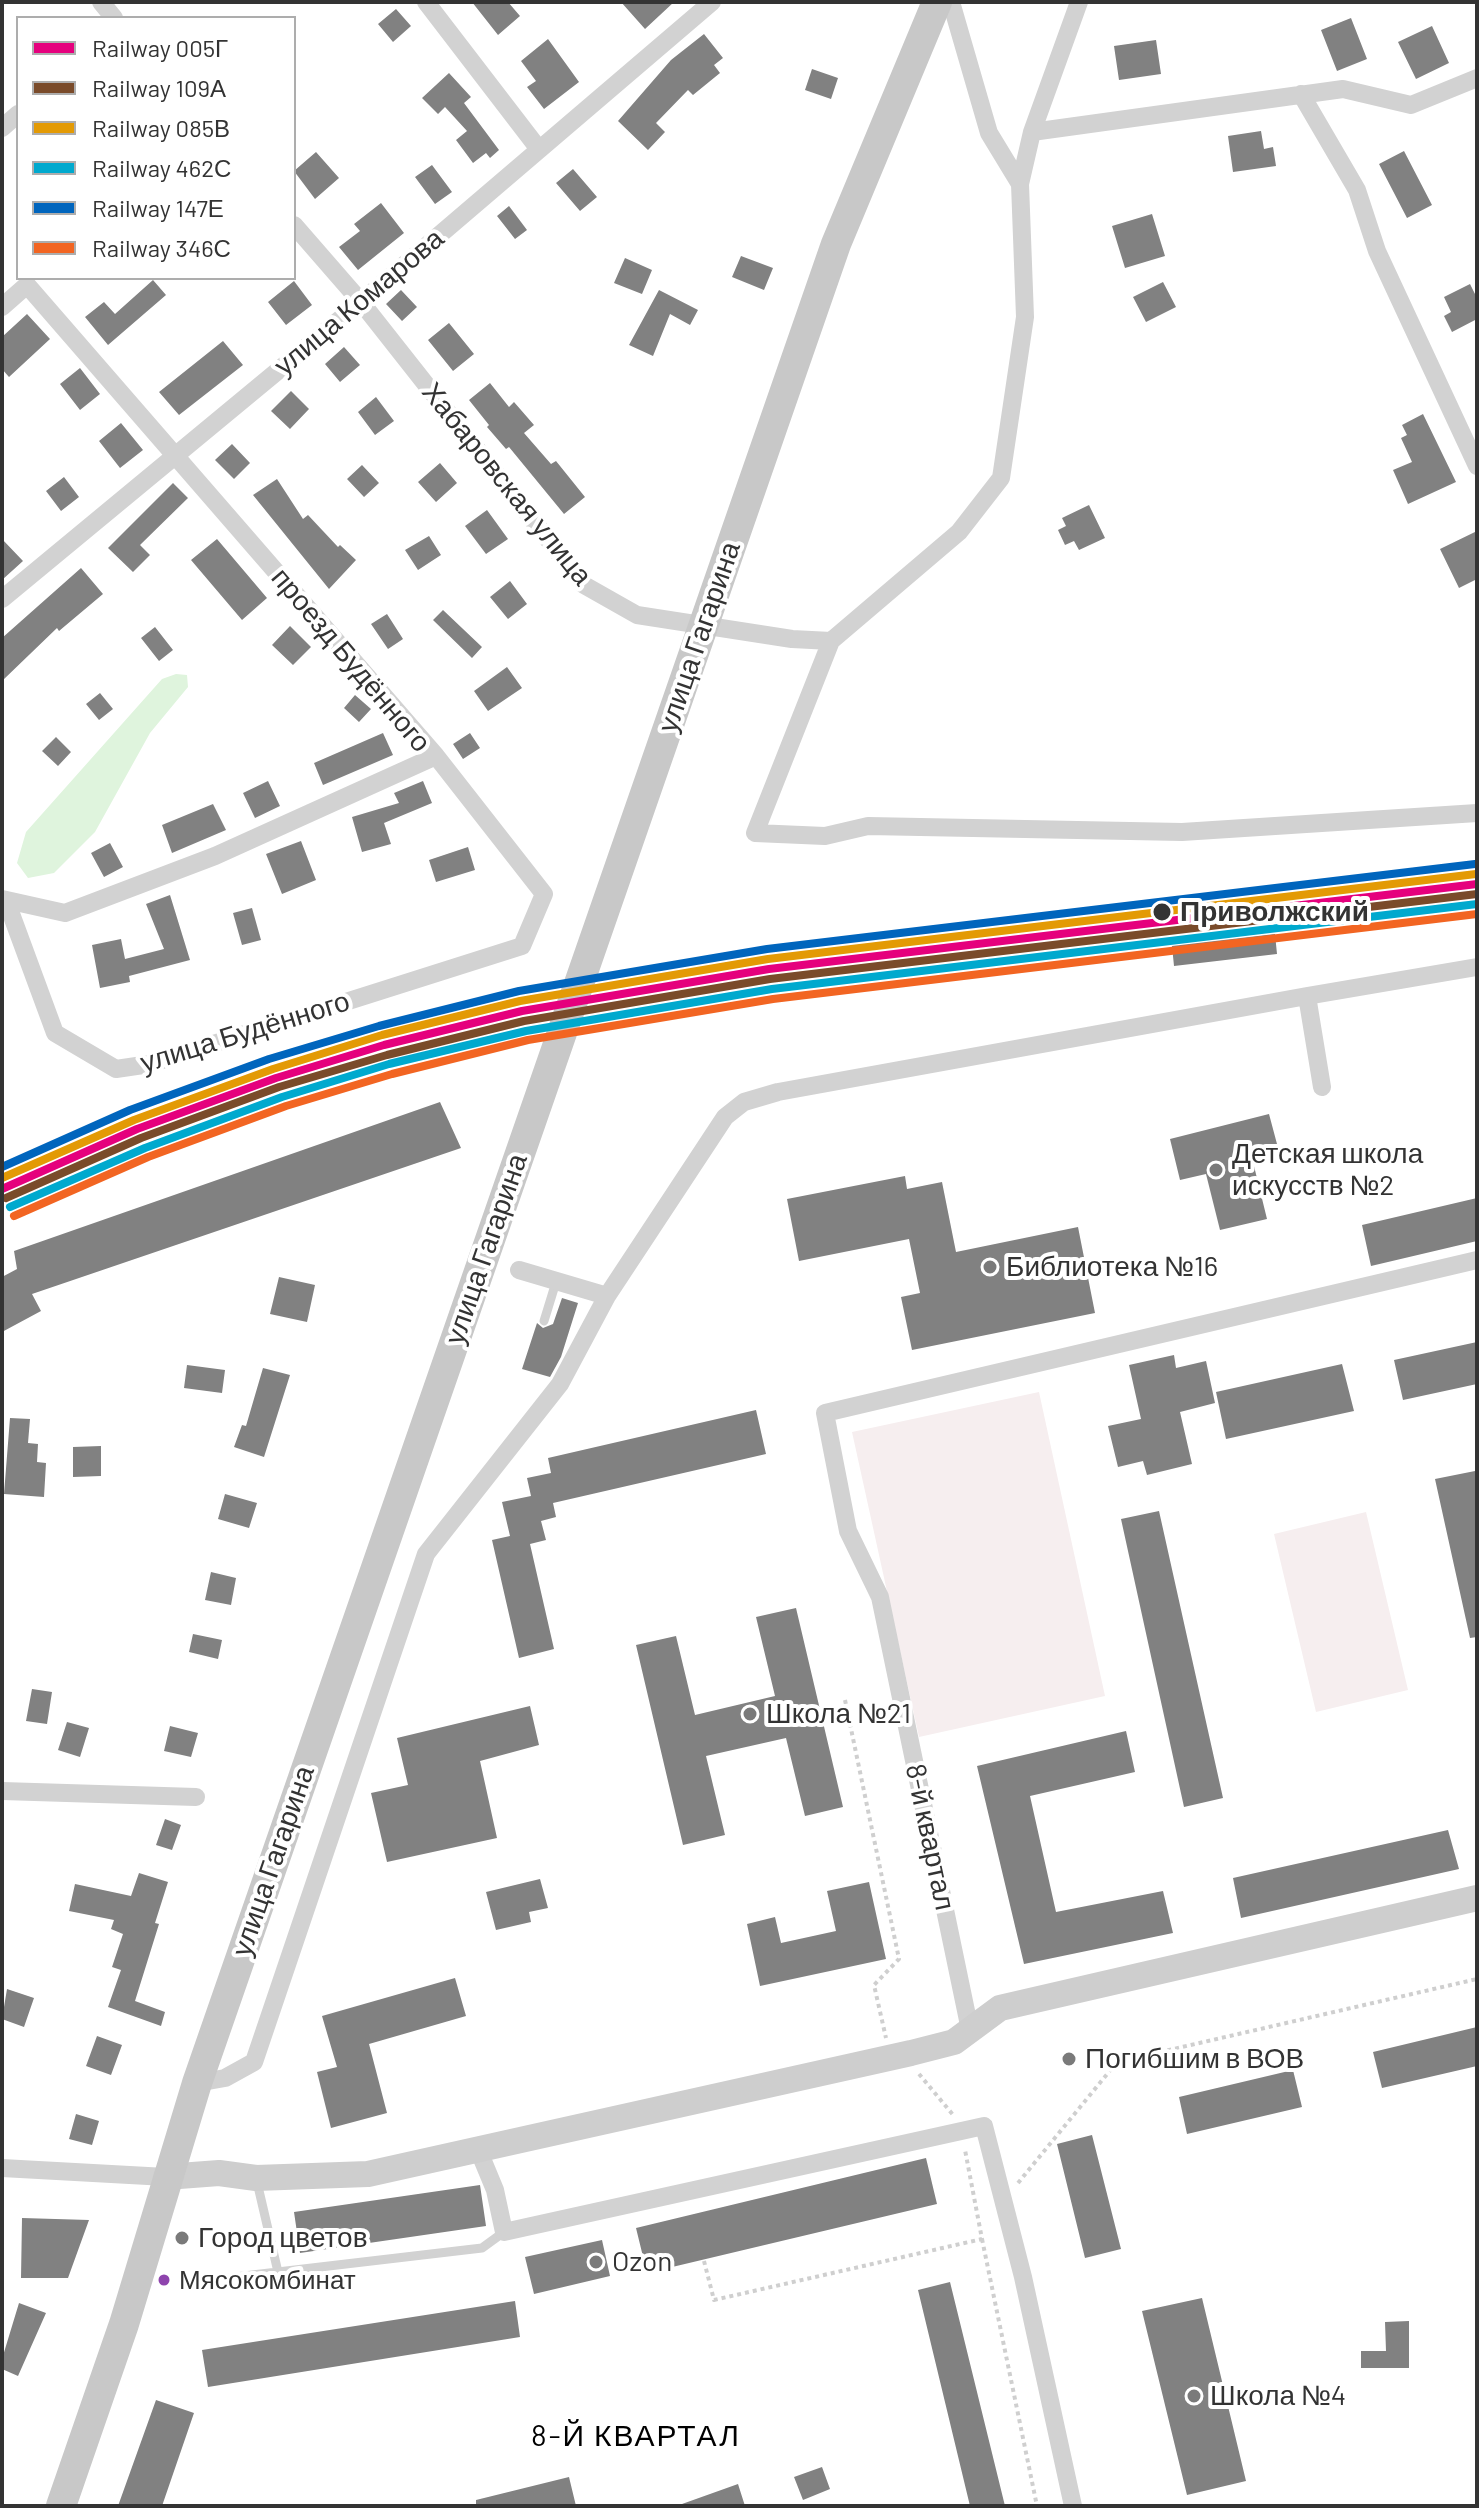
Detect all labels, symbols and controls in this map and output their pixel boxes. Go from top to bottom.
legend [16,16,296,280]
text: Railway 005Г [92,33,228,62]
text: Railway 109А [92,73,226,102]
text: Railway 085В [92,113,230,142]
text: Railway 462С [92,153,231,182]
text: Railway 147Е [92,193,224,222]
street label: улица Комарова [268,221,450,383]
text: Railway 346С [92,233,231,262]
street label: Хабаровская улица [415,376,599,592]
street label: улица Гагарина [651,537,747,737]
street label: проезд Будённого [264,561,438,759]
place label: Приволжский [1180,895,1369,929]
marker: Приволжский [1151,901,1173,923]
street label: улица Будённого [136,984,354,1080]
place label: Детская школа искусств №2 [1232,1137,1423,1203]
street label: улица Гагарина [438,1149,534,1349]
marker: Детская школа искусств №2 [1207,1161,1225,1179]
place label: Библиотека №16 [1006,1250,1218,1284]
marker: Библиотека №16 [981,1258,999,1276]
place label: Школа №21 [766,1697,911,1731]
marker: Школа №21 [741,1705,759,1723]
street label: улица Гагарина [225,1761,321,1961]
street label: 8-й квартал [898,1761,962,1913]
place label: Погибшим в ВОВ [1085,2042,1304,2076]
marker: Погибшим в ВОВ [1060,2050,1078,2068]
place label: Город цветов [198,2221,368,2255]
marker: Город цветов [173,2229,191,2247]
place label: Ozon [612,2245,672,2279]
marker: Ozon [587,2253,605,2271]
place label: Мясокомбинат [179,2264,356,2296]
marker: Мясокомбинат [156,2272,172,2288]
place label: Школа №4 [1210,2379,1346,2413]
marker: Школа №4 [1185,2387,1203,2405]
district label: 8-Й КВАРТАЛ [531,2418,741,2454]

